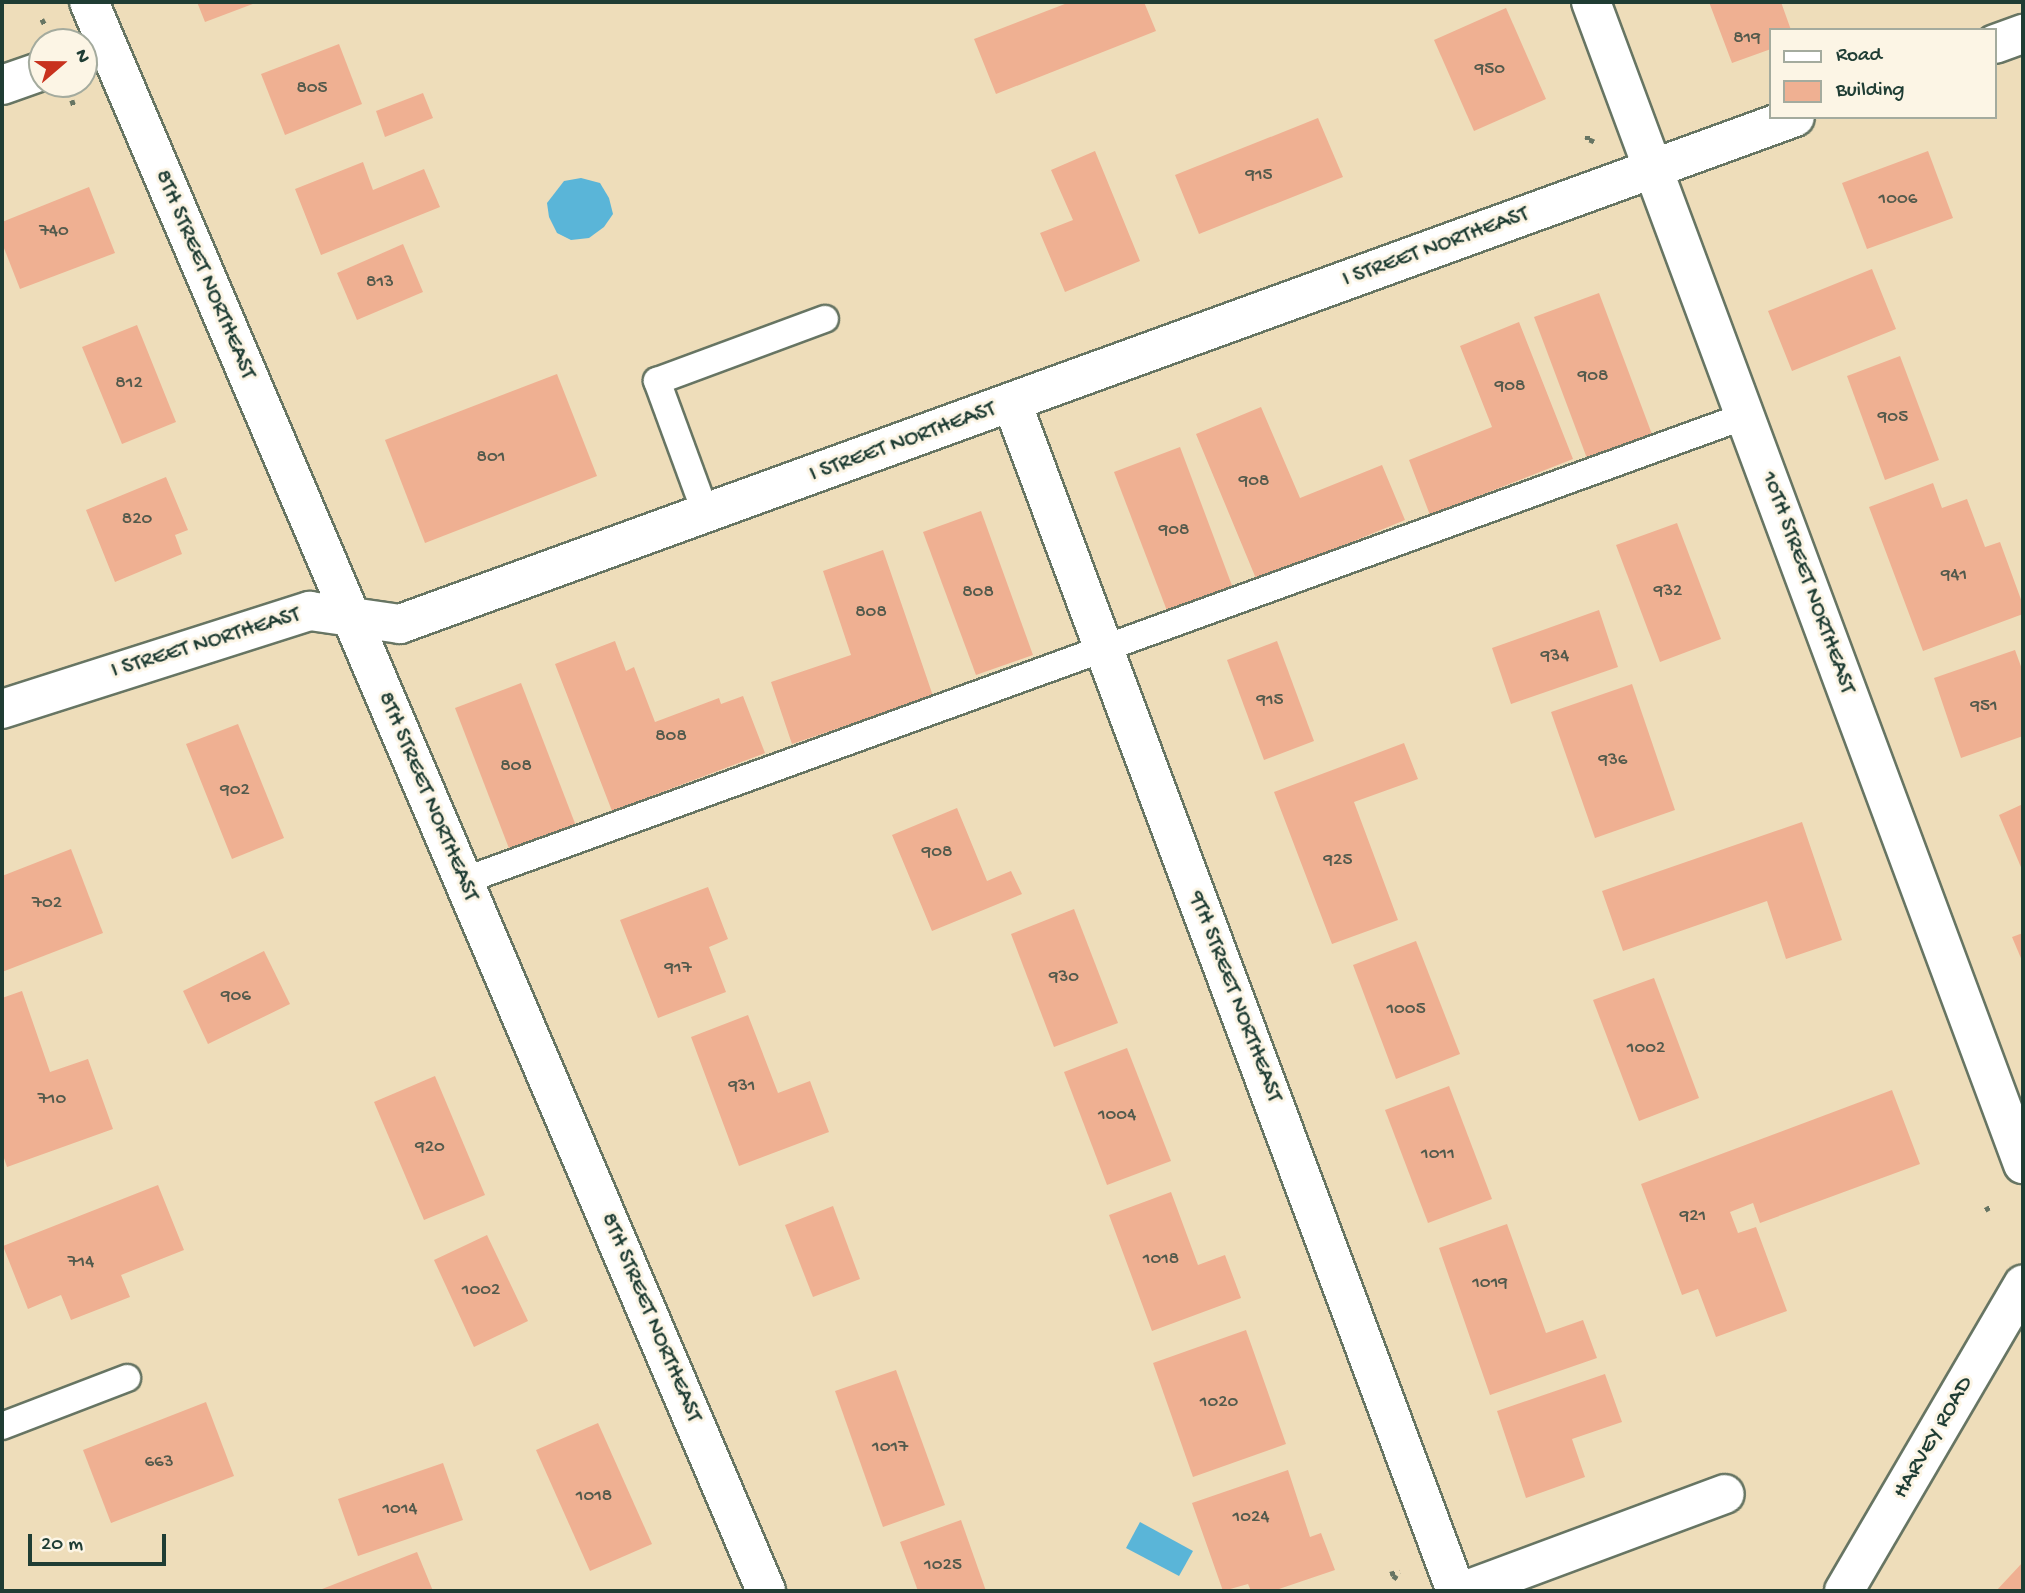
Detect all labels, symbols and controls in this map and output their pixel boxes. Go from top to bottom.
north arrow [28,28,98,98]
house number: 819 [1733,28,1761,50]
legend [1770,28,1997,119]
text: Road [1836,44,1882,69]
text: N [68,47,94,66]
house number: 950 [1475,59,1505,81]
house number: 805 [296,78,328,100]
text: Building [1836,79,1905,104]
house number: 915 [1245,165,1273,187]
street label: 8TH STREET NORTHEAST [147,166,261,384]
house number: 1006 [1879,189,1917,211]
street label: I STREET NORTHEAST [1339,202,1533,294]
house number: 740 [39,221,69,243]
house number: 813 [366,272,394,294]
house number: 908 [1578,366,1608,388]
house number: 812 [115,373,143,395]
house number: 908 [1495,376,1525,398]
street label: I STREET NORTHEAST [806,397,1000,489]
house number: 905 [1878,407,1908,429]
house number: 801 [477,447,505,469]
street label: 10TH STREET NORTHEAST [1754,468,1860,698]
house number: 908 [1239,471,1269,493]
house number: 820 [122,509,152,531]
house number: 908 [1159,520,1189,542]
house number: 941 [1941,565,1967,587]
house number: 932 [1654,581,1682,603]
house number: 808 [962,582,994,604]
street label: I STREET NORTHEAST [108,602,304,686]
house number: 808 [855,602,887,624]
house number: 934 [1541,646,1569,668]
street label: 8TH STREET NORTHEAST [370,688,484,906]
house number: 915 [1256,690,1284,712]
house number: 951 [1970,696,1998,718]
house number: 808 [655,726,687,748]
house number: 936 [1598,750,1628,772]
house number: 808 [500,756,532,778]
house number: 902 [220,780,250,802]
house number: 908 [922,842,952,864]
house number: 925 [1324,850,1352,872]
street label: 9TH STREET NORTHEAST [1181,888,1287,1106]
house number: 702 [32,893,62,915]
house number: 917 [664,958,692,980]
house number: 930 [1049,967,1079,989]
house number: 906 [221,986,251,1008]
house number: 1005 [1386,999,1426,1021]
house number: 1002 [1627,1038,1665,1060]
house number: 931 [728,1076,756,1098]
house number: 710 [38,1089,66,1111]
house number: 1004 [1098,1105,1136,1127]
house number: 920 [415,1137,445,1159]
house number: 1011 [1421,1144,1455,1166]
house number: 921 [1680,1206,1706,1228]
street label: 8TH STREET NORTHEAST [593,1209,707,1427]
house number: 1018 [1143,1249,1179,1271]
house number: 714 [68,1252,94,1274]
house number: 1019 [1472,1273,1508,1295]
house number: 1002 [462,1280,500,1302]
street label: HARVEY ROAD [1888,1372,1980,1504]
house number: 1020 [1200,1392,1238,1414]
house number: 1017 [872,1437,908,1459]
house number: 663 [144,1452,174,1474]
house number: 1018 [576,1486,612,1508]
house number: 1014 [382,1499,418,1521]
house number: 1024 [1233,1507,1269,1529]
scale bar [32,1520,170,1564]
text: 20 m [41,1533,83,1558]
house number: 1025 [924,1555,962,1577]

